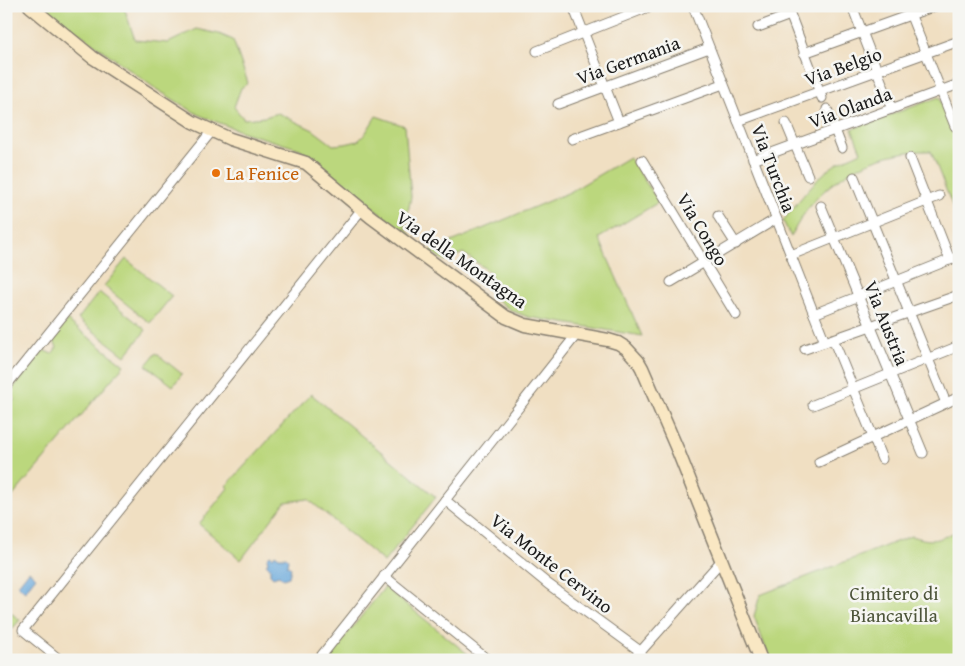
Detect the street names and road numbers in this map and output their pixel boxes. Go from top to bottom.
street label: Via Germania [572,28,684,92]
street label: Via Belgio [800,39,886,93]
street label: Via Olanda [805,79,895,135]
street label: Via Turchia [744,120,804,216]
street label: Via Congo [670,187,736,271]
street label: Via della Montagna [391,203,533,315]
street label: Via Austria [857,276,917,370]
street label: Via Monte Cervino [485,506,619,620]

